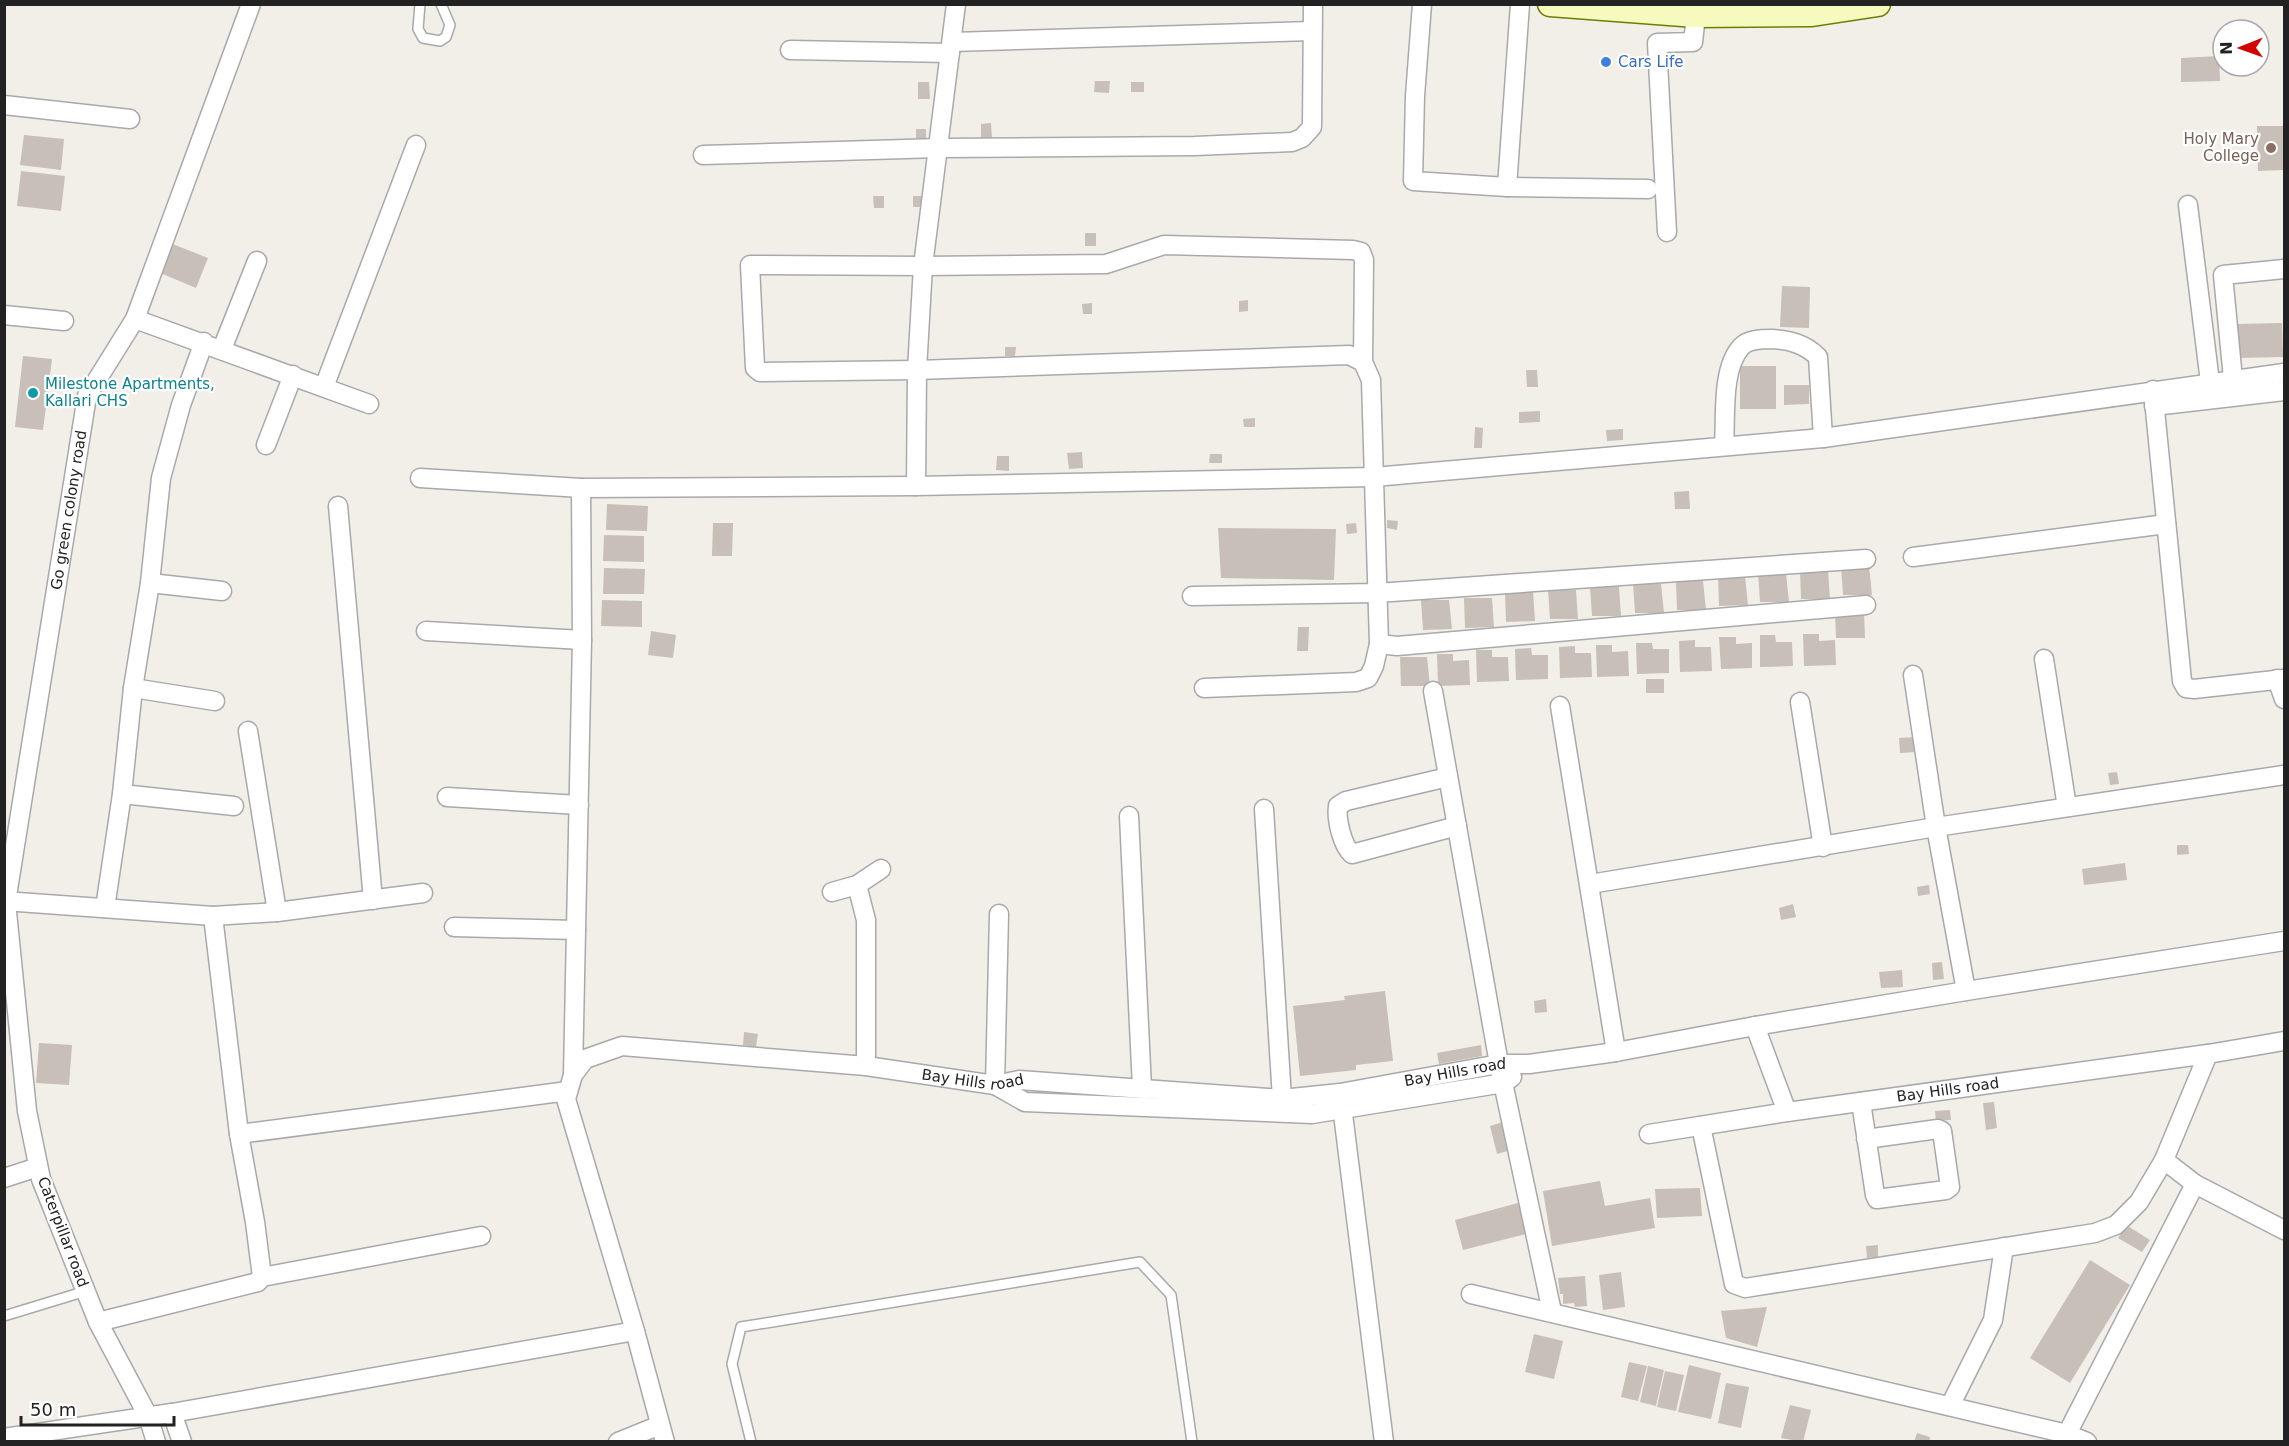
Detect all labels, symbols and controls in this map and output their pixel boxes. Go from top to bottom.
north arrow [2211,18,2271,78]
text: N [2217,41,2236,55]
place label: Cars Life [1618,53,1683,71]
marker: Cars Life [1599,55,1613,69]
place label: Holy Mary College [2184,130,2259,165]
marker: Holy Mary College [2264,141,2278,155]
place label: Milestone Apartments, Kallari CHS [45,375,215,410]
marker: Milestone Apartments, Kallari CHS [26,386,40,400]
street label: Go green colony road [47,429,90,591]
street label: Bay Hills road [1403,1055,1506,1090]
street label: Bay Hills road [920,1065,1025,1094]
street label: Bay Hills road [1895,1074,2000,1106]
street label: Caterpillar road [34,1174,92,1290]
scale bar [21,1389,174,1427]
text: 50 m [30,1399,76,1420]

